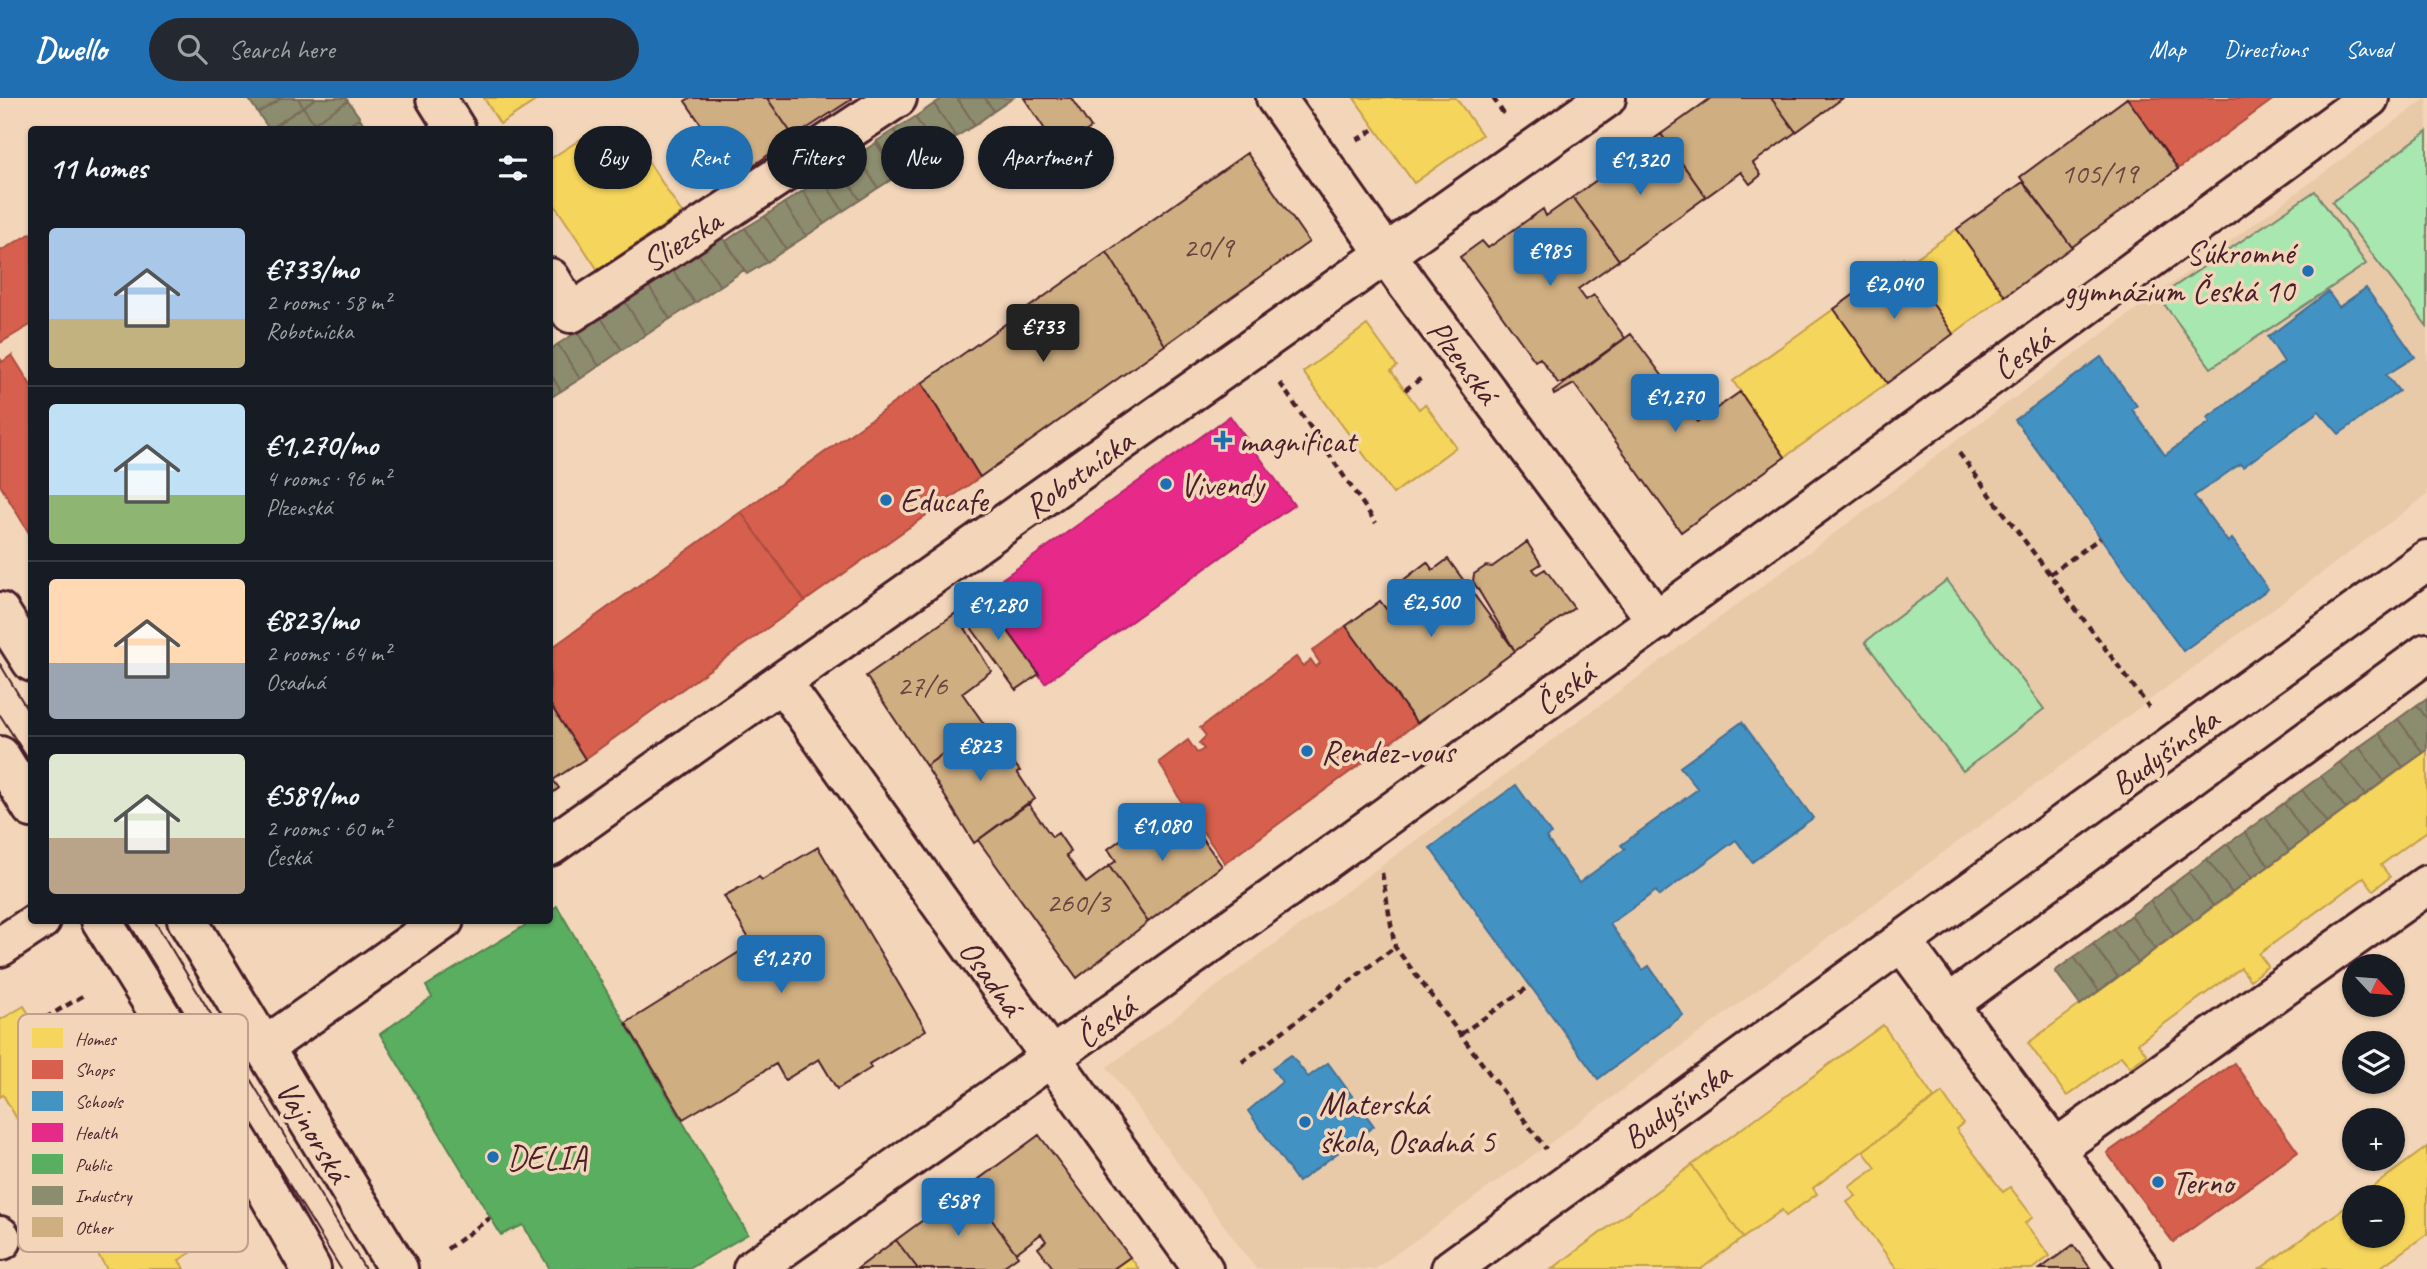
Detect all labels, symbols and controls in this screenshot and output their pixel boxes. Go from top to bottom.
search box [149,18,639,81]
text: Dwello [35,28,107,70]
icon: search [173,30,211,68]
text: Search here [229,33,335,66]
text: Map [2149,34,2186,64]
text: Directions [2224,34,2307,64]
text: Saved [2345,34,2392,64]
chip: Buy [574,126,652,189]
chip: Rent [666,126,753,189]
chip: Filters [767,126,867,189]
chip: New [881,126,964,189]
chip: Apartment [978,126,1114,189]
pin: €1,320 [1583,138,1697,197]
text: €1,320 [1612,145,1668,174]
text: 11 homes [49,149,147,187]
icon: filters [494,149,532,187]
house number: 105/19 [2060,154,2140,192]
street label: Sliezska [634,198,731,282]
house number: 20/9 [1183,228,1236,266]
pin: €985 [1509,228,1591,288]
place label: Súkromné gymnázium Česká 10 [2064,232,2299,312]
text: €985 [1530,236,1570,265]
text: €733/mo [266,250,358,288]
icon: home [105,256,189,340]
pin: €2,040 [1837,262,1951,321]
marker: Súkromné gymnázium Česká 10 [2300,263,2316,279]
text: €2,040 [1866,269,1922,298]
text: 2 rooms · 58 m² [266,288,390,317]
pin: €733 [1002,304,1084,364]
street label: Plzenská [1418,311,1511,415]
text: €733 [1022,312,1064,341]
street label: Česká [1984,316,2064,390]
text: Robotnícka [266,317,353,346]
pin: €1,270 [1618,374,1732,434]
text: €1,270 [1647,382,1703,411]
street label: Robotnícka [1016,419,1144,528]
place label: magnificat [1239,420,1359,462]
text: €1,270/mo [266,426,378,464]
marker: magnificat [1213,430,1233,450]
icon: home [105,432,189,516]
text: 4 rooms · 96 m² [266,464,390,493]
place label: Vivendy [1180,464,1266,506]
marker: Vivendy [1158,476,1174,492]
place label: Educafe [900,480,990,522]
marker: Educafe [878,492,894,508]
text: Plzenská [266,493,332,522]
pin: €2,500 [1374,580,1488,639]
pin: €1,280 [941,582,1055,642]
text: €2,500 [1403,587,1459,616]
text: €1,280 [970,590,1026,619]
text: €823/mo [266,601,358,639]
icon: home [105,607,189,691]
text: 2 rooms · 64 m² [266,639,390,668]
street label: Česká [1526,651,1606,725]
house number: 27/6 [897,666,949,704]
text: Osadná [266,668,325,697]
street label: Budyšínska [2102,697,2229,805]
pin: €823 [939,724,1021,783]
text: €823 [959,731,1001,760]
place label: Rendez-vous [1321,731,1458,773]
marker: Rendez-vous [1299,743,1315,759]
text: €589/mo [266,776,358,814]
icon: home [105,782,189,866]
pin: €1,080 [1105,804,1219,863]
text: €1,080 [1134,811,1190,840]
text: 2 rooms · 60 m² [266,814,390,843]
text: Česká [266,843,311,872]
house number: 260/3 [1046,883,1112,921]
street label: Osadná [949,931,1035,1027]
pin: €1,270 [724,936,838,995]
text: €1,270 [753,943,809,972]
north arrow [2342,954,2404,1017]
map controls [2342,954,2405,1248]
street label: Česká [1067,984,1147,1058]
legend [18,1014,248,1252]
text: Homes [75,1027,117,1051]
button: layers [2342,1031,2405,1094]
street label: Budyšínska [1614,1051,1741,1159]
text: Shops [75,1058,115,1082]
street label: Vajnorská [266,1073,362,1193]
place label: Materská škola, Osadná 5 [1319,1083,1497,1163]
text: Schools [75,1090,125,1114]
button: + [2342,1108,2405,1171]
marker: Materská škola, Osadná 5 [1297,1114,1313,1130]
text: Health [75,1121,118,1145]
place label: DELIA [507,1137,588,1179]
marker: DELIA [485,1149,501,1165]
text: Public [75,1153,113,1177]
place label: Terno [2172,1162,2237,1204]
marker: Terno [2150,1174,2166,1190]
pin: €589 [917,1178,999,1238]
text: Industry [75,1184,133,1208]
button: − [2342,1185,2405,1248]
text: €589 [938,1186,978,1215]
text: Other [75,1216,115,1240]

